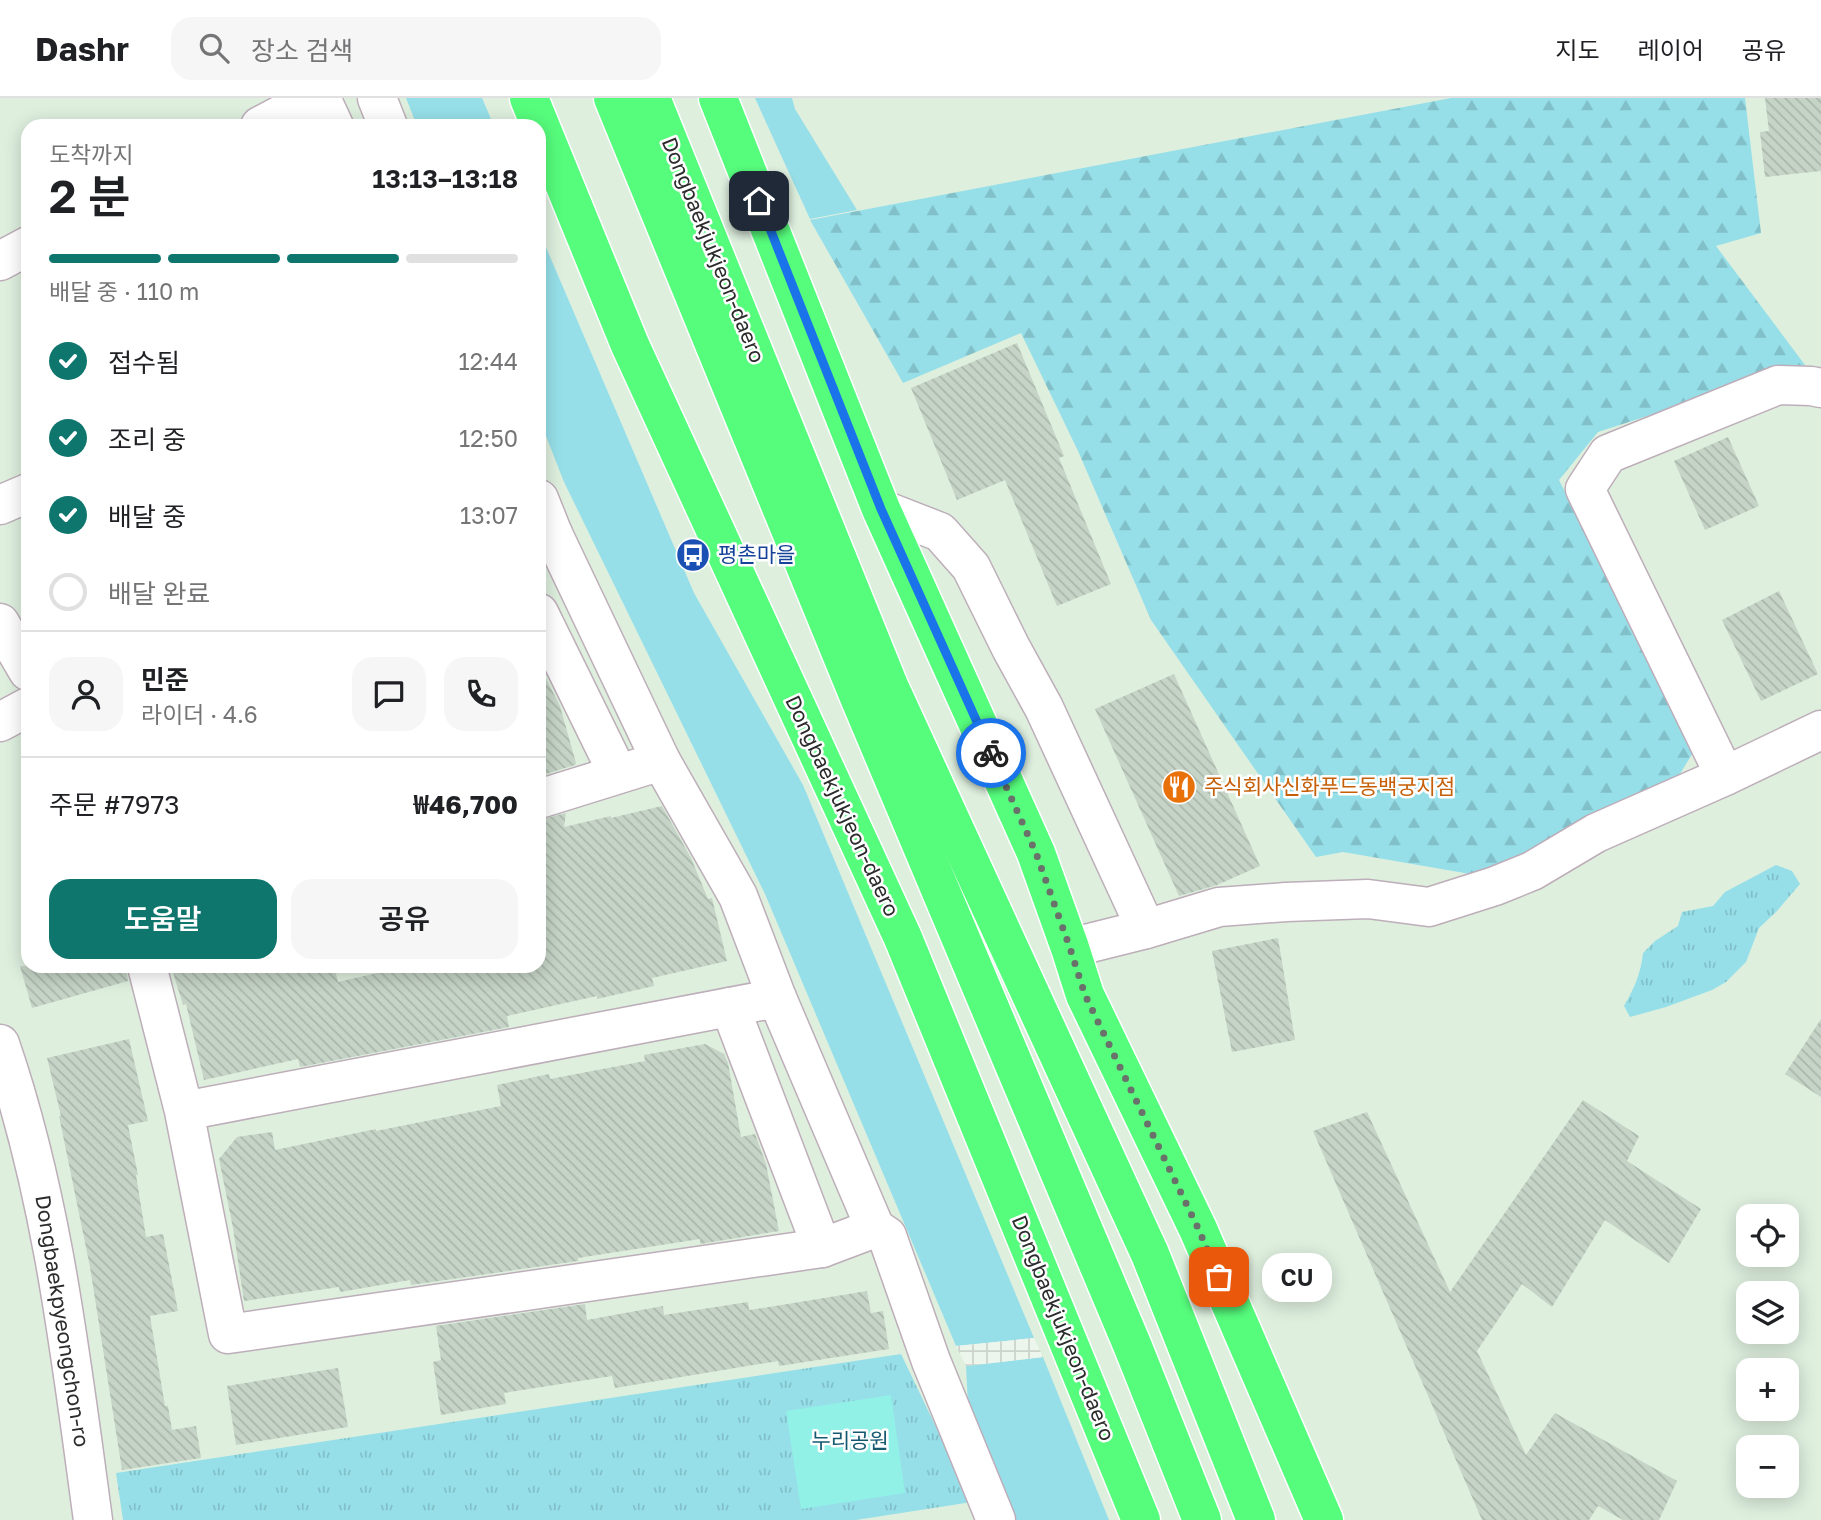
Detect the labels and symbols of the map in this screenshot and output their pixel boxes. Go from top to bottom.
street label: Dongbaekjukjeon-daero [657,133,771,366]
pin [729,171,789,231]
bus stop icon: 평촌마을 [674,536,712,574]
place label: 평촌마을 [718,541,795,567]
street label: Dongbaekjukjeon-daero [780,691,906,920]
courier [956,718,1026,788]
restaurant icon: 주식회사신화푸드동백궁지점 [1160,768,1198,806]
place label: 주식회사신화푸드동백궁지점 [1204,773,1455,799]
street label: Dongbaekpyeongchon-ro [30,1193,96,1449]
street label: Dongbaekjukjeon-daero [1007,1211,1121,1444]
pin [1189,1247,1249,1307]
callout: CU [1261,1252,1331,1302]
park label: 누리공원 [811,1427,889,1453]

